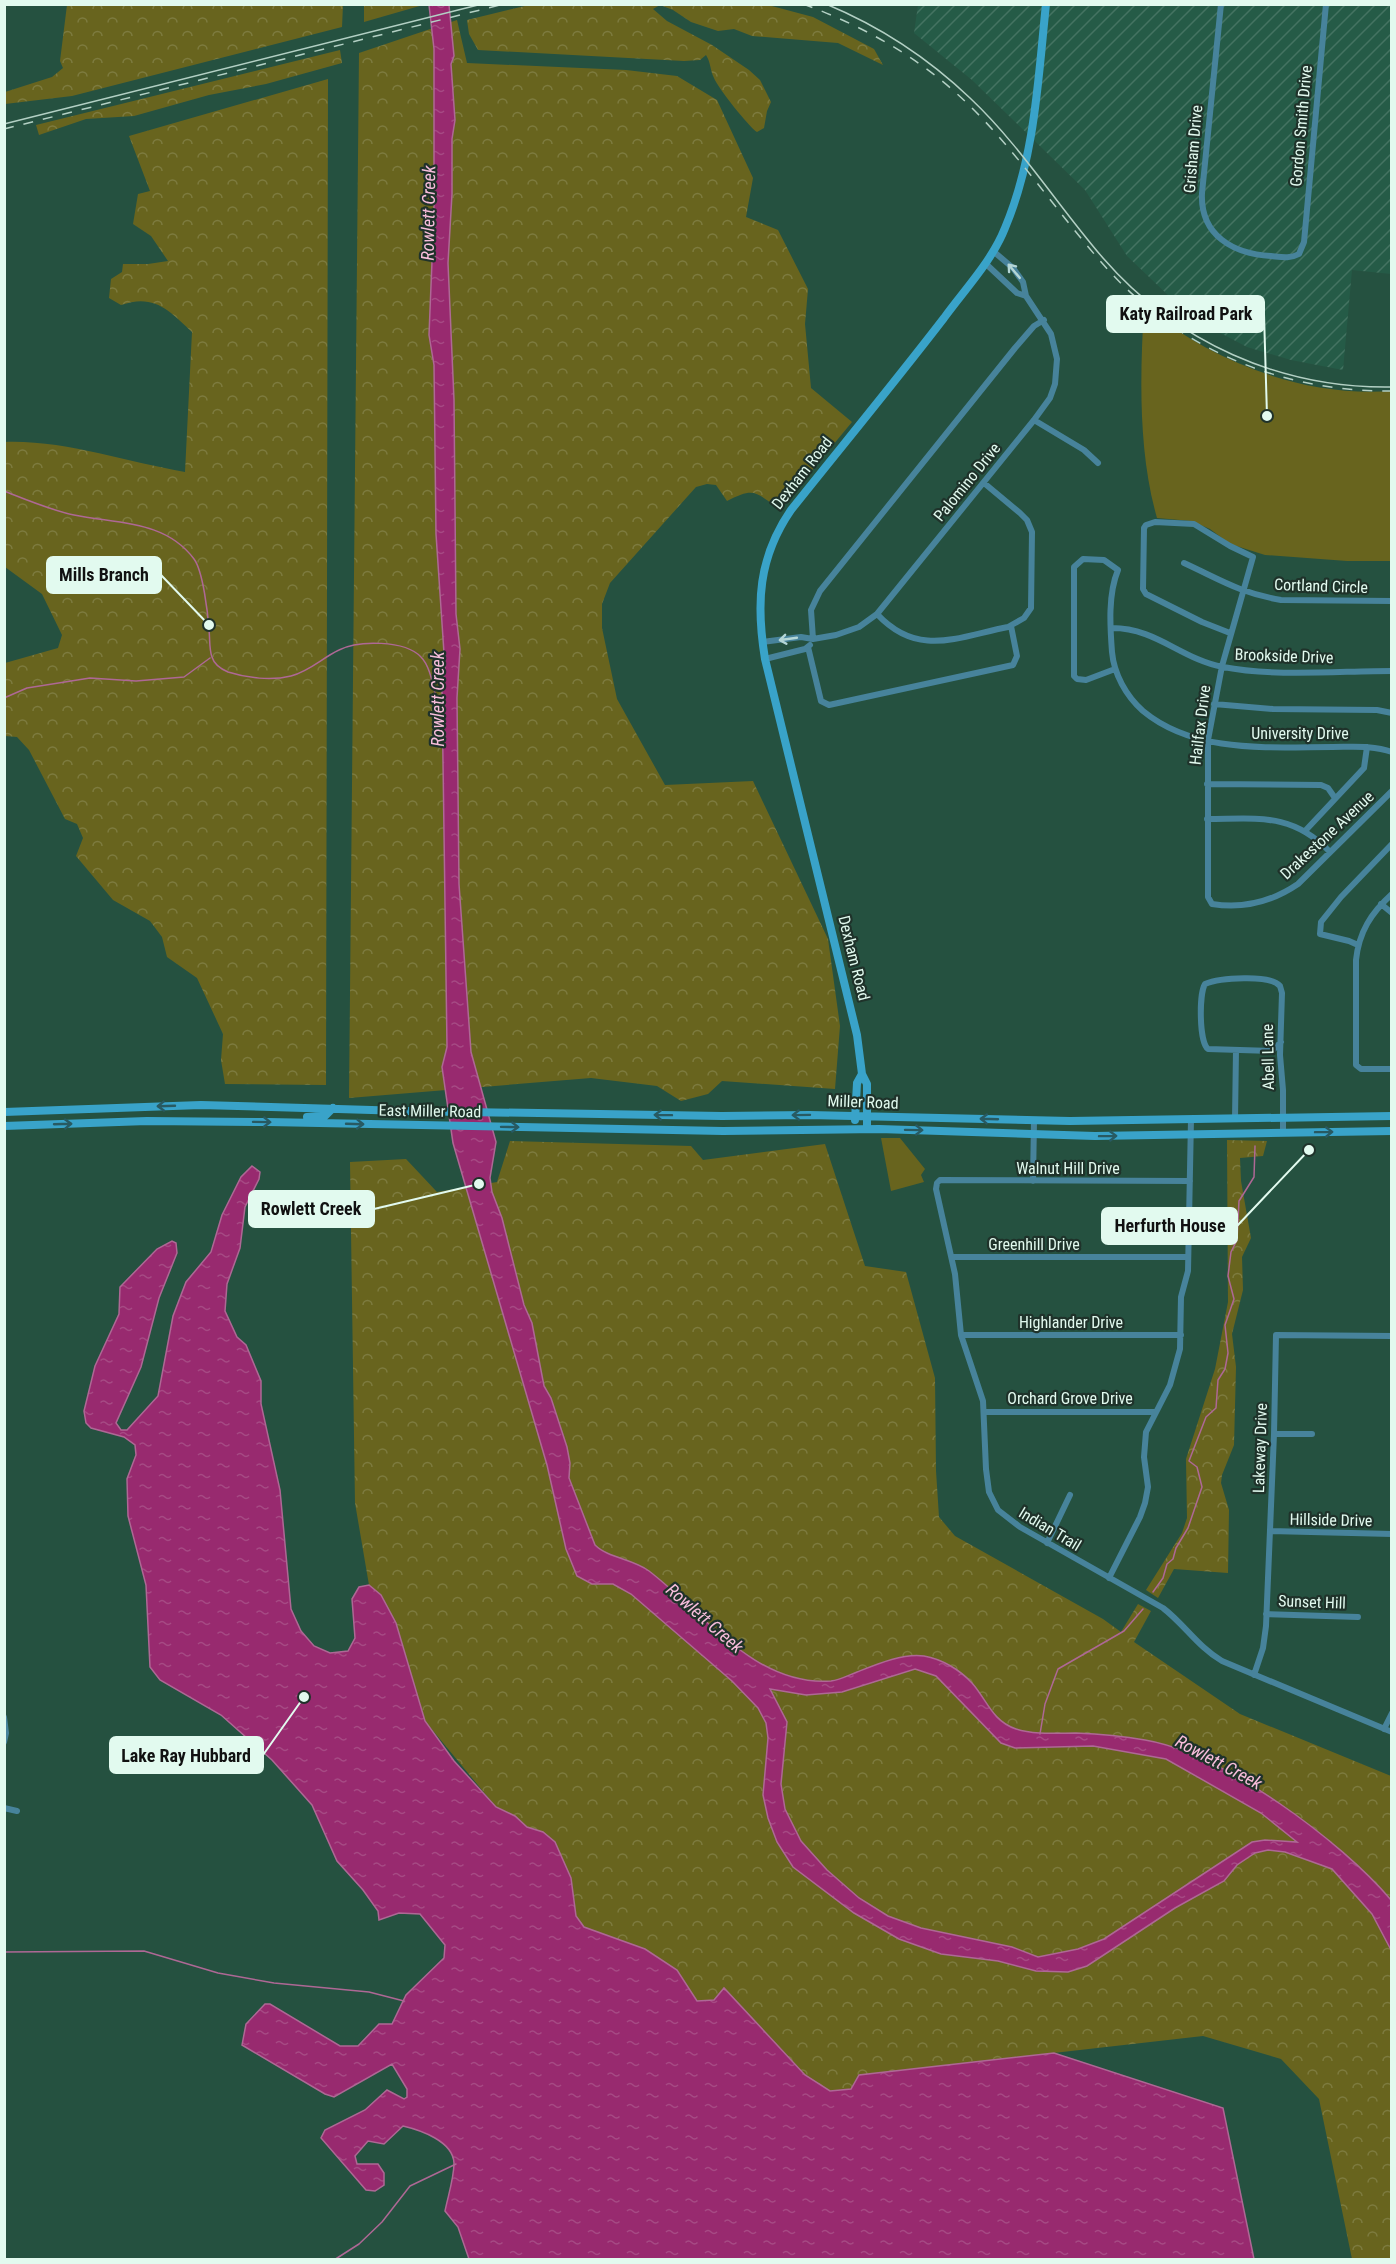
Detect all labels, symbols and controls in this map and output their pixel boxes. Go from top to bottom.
street label: Gordon Smith Drive [1286,65,1316,187]
street label: Grisham Drive [1180,104,1206,194]
water label: Rowlett Creek [417,164,439,261]
one-way arrow [1007,264,1021,279]
callout: Katy Railroad Park [1107,296,1264,332]
text: Katy Railroad Park [1120,303,1253,324]
street label: Dexham Road [768,433,836,513]
street label: Palomino Drive [930,439,1004,525]
callout: Mills Branch [47,557,161,593]
text: Mills Branch [59,564,149,585]
street label: Cortland Circle [1274,575,1368,597]
one-way arrow [779,634,798,645]
street label: Brookside Drive [1234,645,1334,667]
water label: Rowlett Creek [427,650,448,747]
street label: Hailfax Drive [1186,684,1214,766]
street label: University Drive [1251,724,1349,743]
street label: Drakestone Avenue [1276,787,1378,883]
street label: Dexham Road [834,914,874,1002]
street label: Abell Lane [1258,1024,1278,1090]
street label: Miller Road [827,1091,899,1113]
one-way arrow [156,1101,176,1112]
street label: East Miller Road [379,1101,481,1121]
one-way arrow [654,1109,674,1121]
one-way arrow [792,1109,812,1121]
one-way arrow [979,1113,999,1125]
one-way arrow [252,1116,272,1128]
one-way arrow [52,1118,72,1129]
one-way arrow [345,1118,365,1130]
one-way arrow [499,1122,519,1133]
one-way arrow [903,1124,923,1136]
one-way arrow [1314,1126,1334,1138]
one-way arrow [1098,1130,1118,1142]
street label: Walnut Hill Drive [1016,1159,1120,1178]
callout: Rowlett Creek [249,1191,374,1227]
text: Rowlett Creek [261,1198,362,1219]
callout: Herfurth House [1102,1208,1237,1244]
text: Herfurth House [1114,1215,1226,1236]
street label: Greenhill Drive [988,1235,1080,1254]
street label: Highlander Drive [1019,1313,1123,1332]
street label: Orchard Grove Drive [1007,1389,1133,1408]
street label: Lakeway Drive [1249,1403,1271,1493]
street label: Indian Trail [1015,1503,1085,1555]
street label: Hillside Drive [1289,1510,1373,1530]
water label: Rowlett Creek [662,1579,749,1658]
street label: Sunset Hill [1278,1591,1346,1613]
water label: Rowlett Creek [1172,1730,1267,1794]
callout: Lake Ray Hubbard [110,1737,263,1773]
text: Lake Ray Hubbard [121,1745,251,1766]

